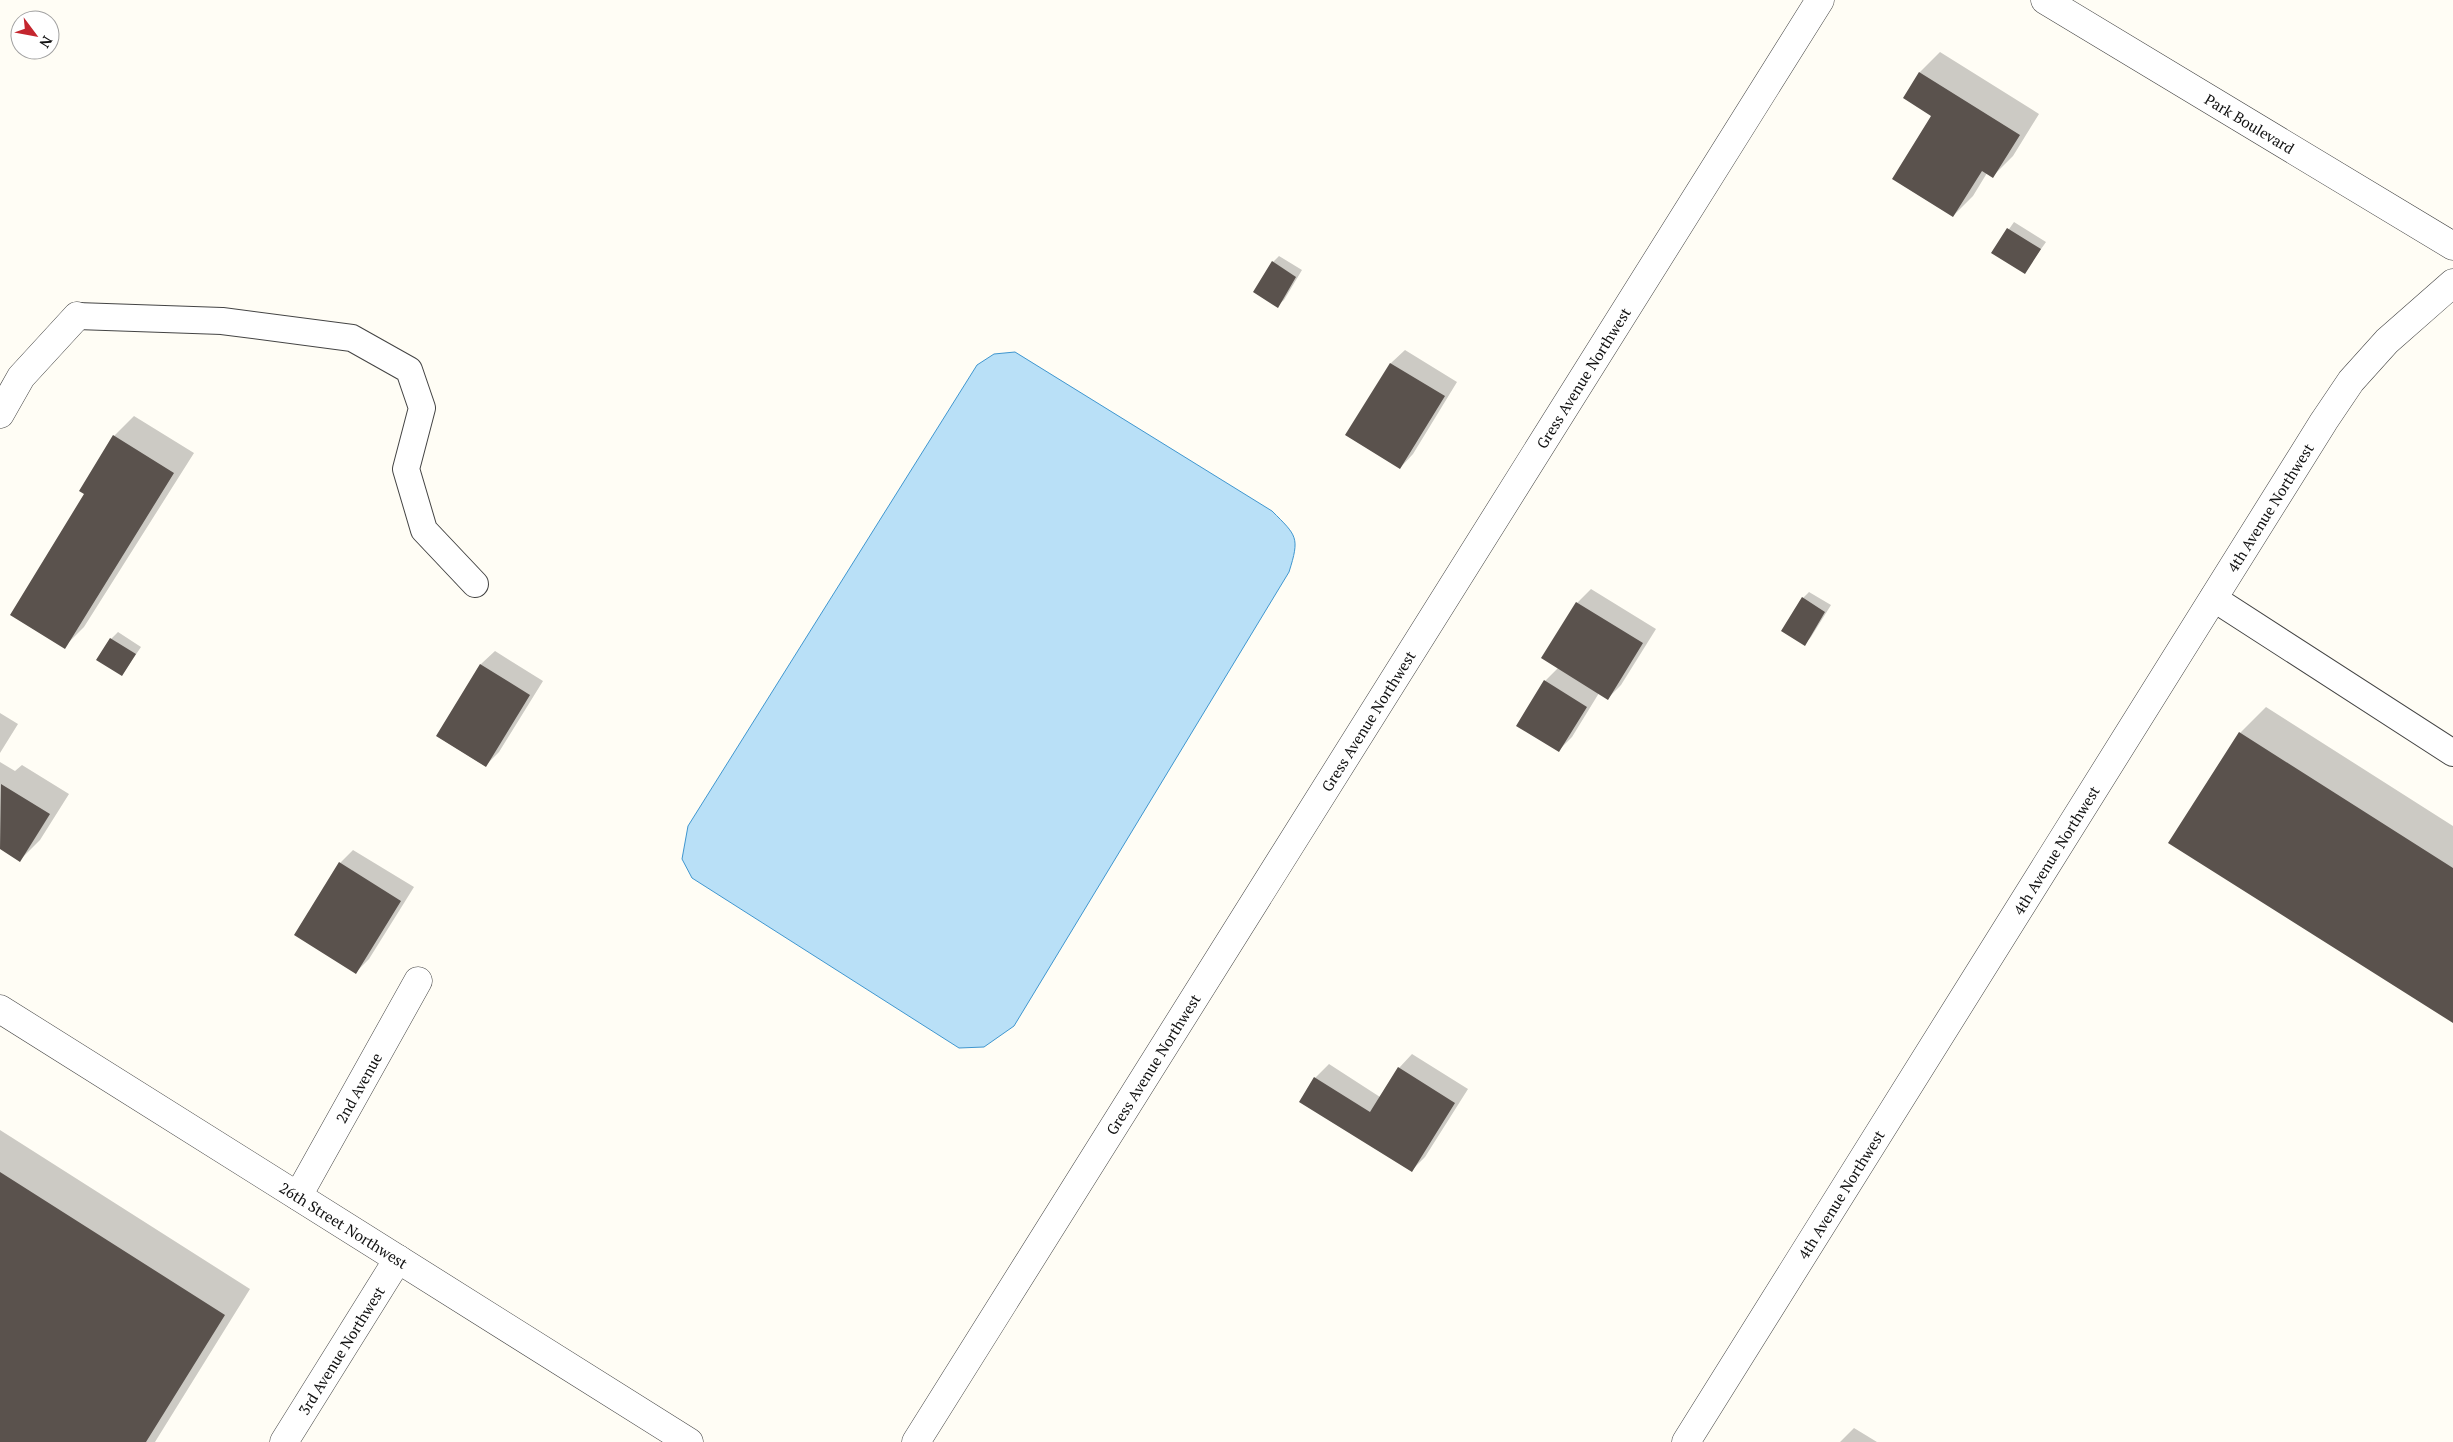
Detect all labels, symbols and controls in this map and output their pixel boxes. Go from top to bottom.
north arrow [10,10,60,60]
text: N [35,33,57,52]
street label: Park Boulevard [2201,89,2298,158]
street label: Gress Avenue Northwest [1531,303,1635,452]
street label: 4th Avenue Northwest [2222,439,2318,576]
street label: Gress Avenue Northwest [1316,646,1420,795]
street label: 4th Avenue Northwest [2008,781,2104,918]
street label: Gress Avenue Northwest [1101,990,1205,1138]
street label: 2nd Avenue [331,1049,386,1127]
street label: 4th Avenue Northwest [1793,1126,1889,1263]
street label: 26th Street Northwest [276,1177,412,1273]
street label: 3rd Avenue Northwest [293,1282,389,1418]

